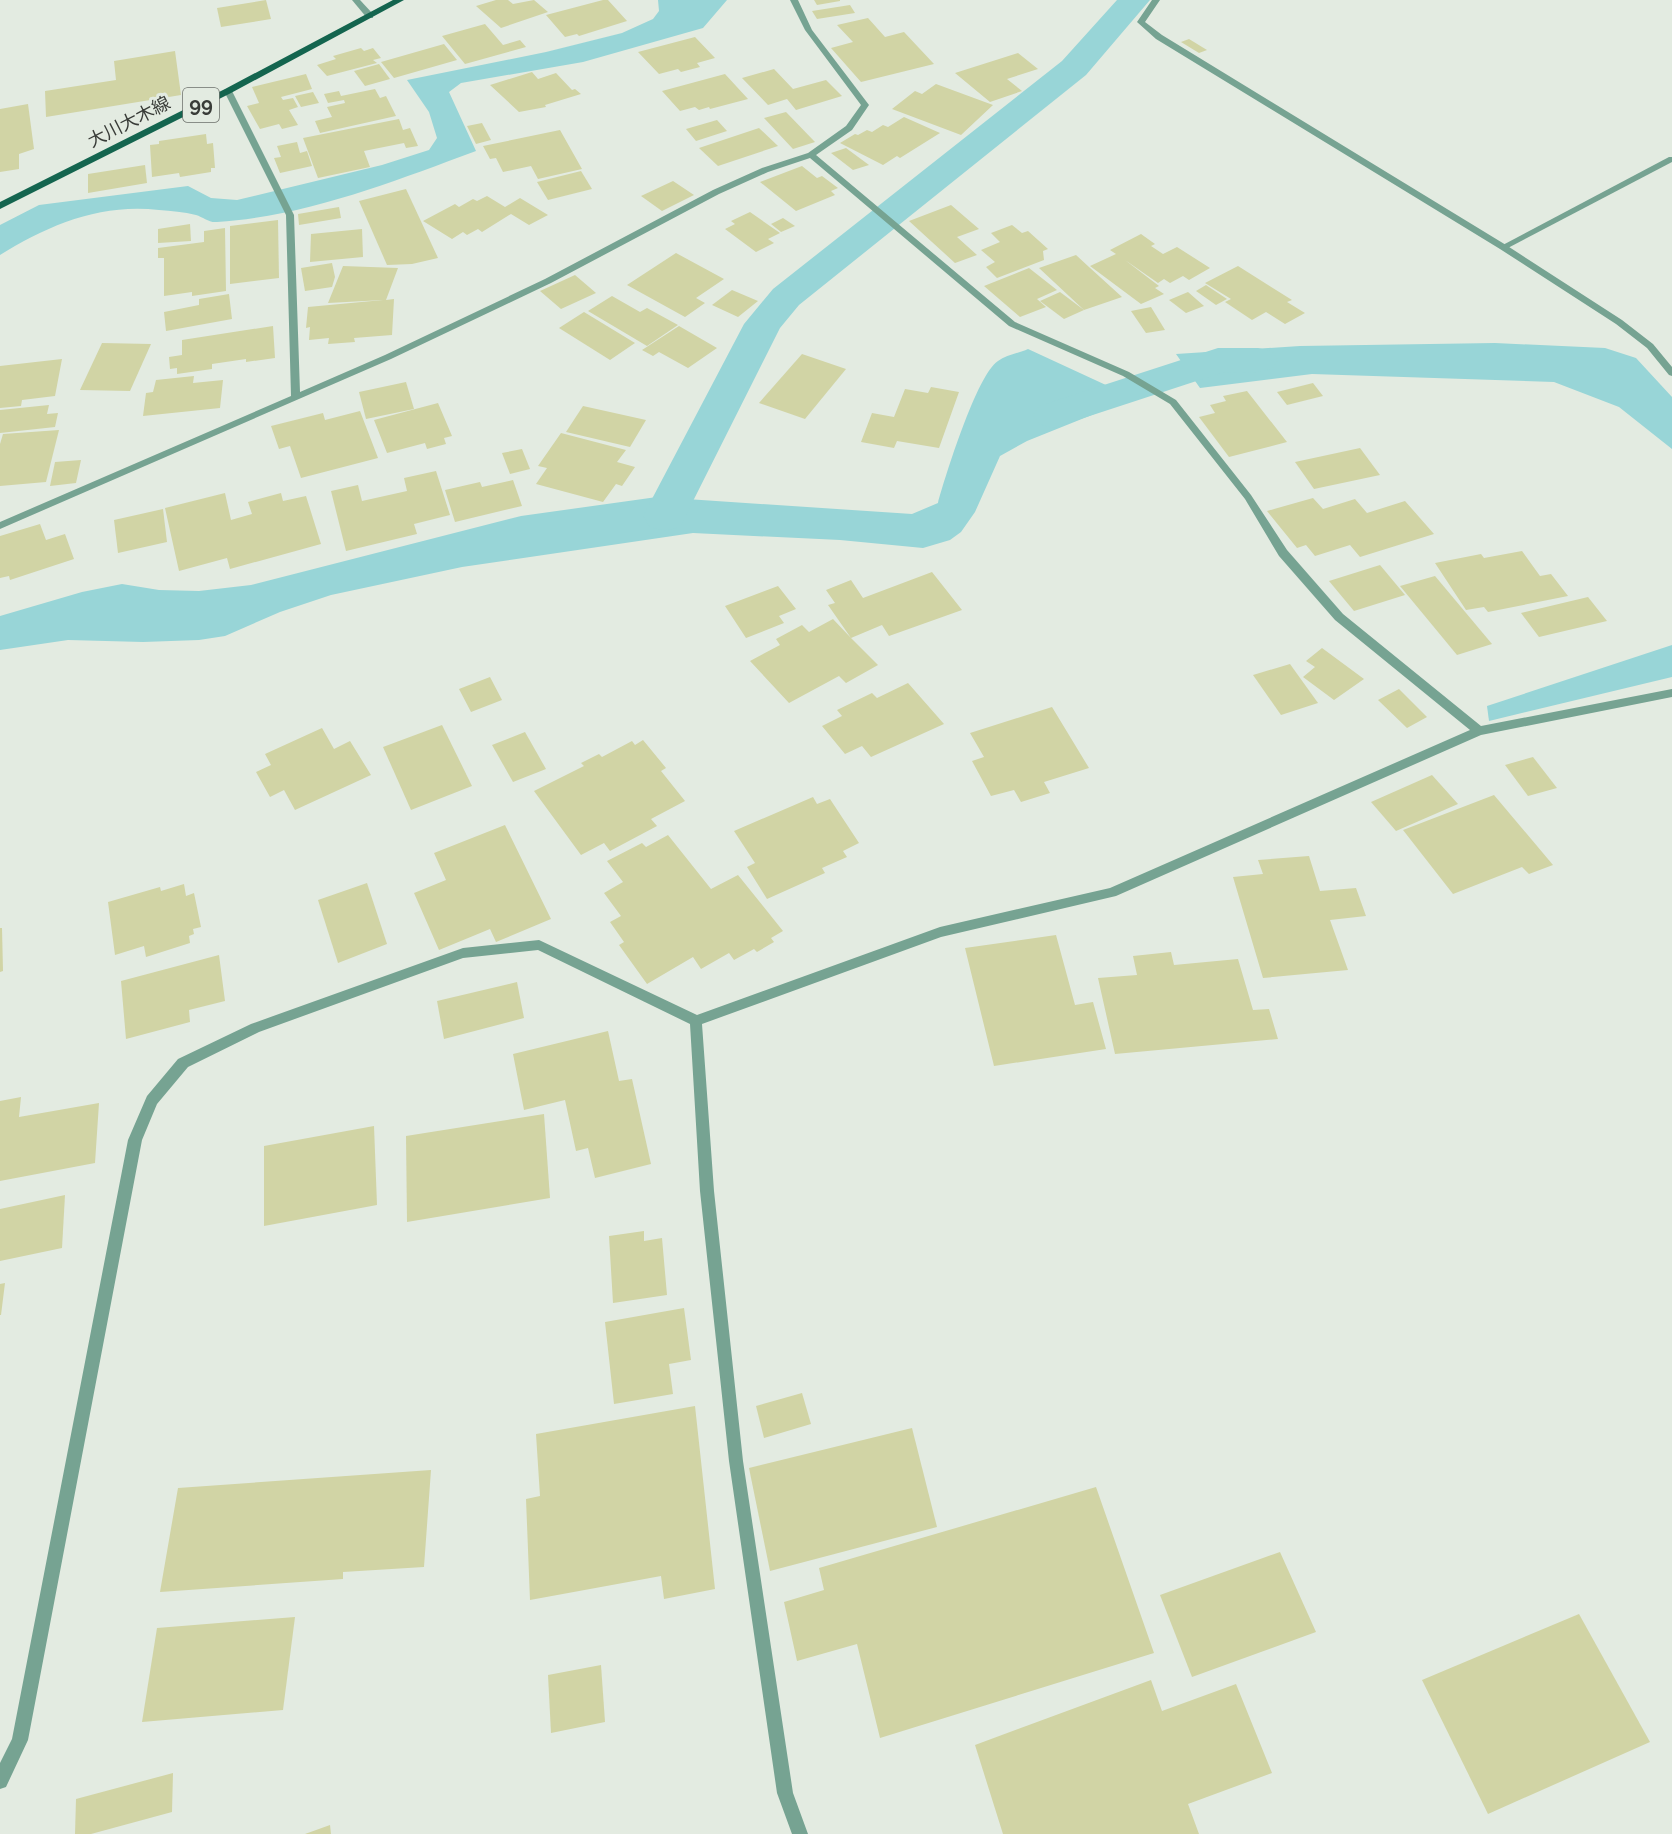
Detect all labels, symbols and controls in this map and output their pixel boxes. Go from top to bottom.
road number: 99 [183,88,219,122]
street label: 大川大木線 [84,92,174,151]

